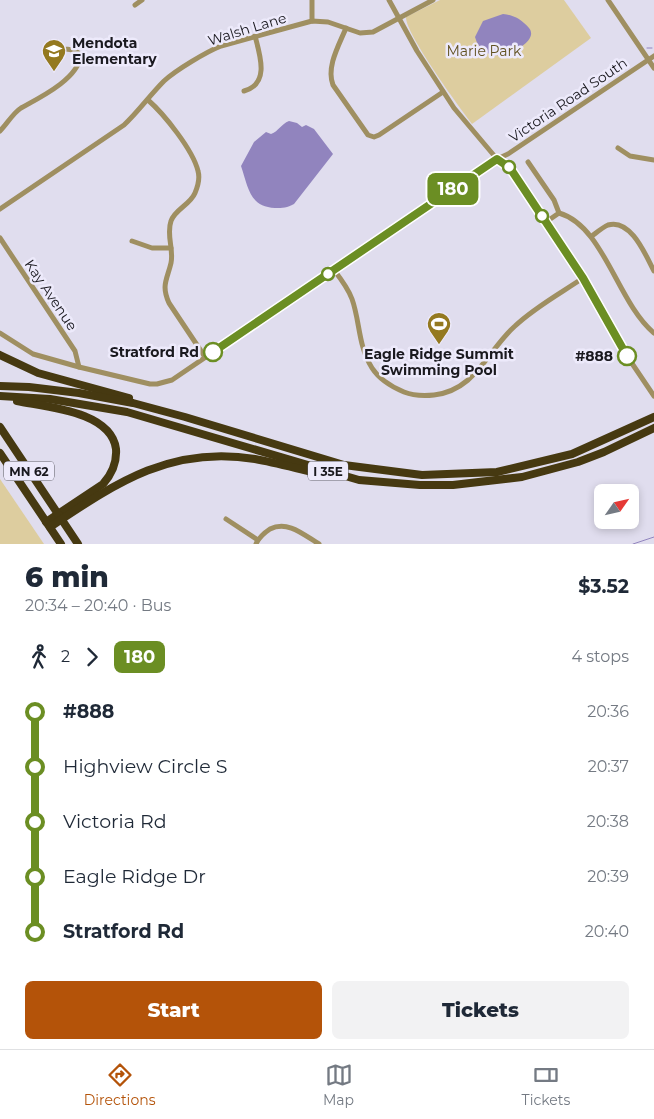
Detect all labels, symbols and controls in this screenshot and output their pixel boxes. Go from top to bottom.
street label: Walsh Lane [206,9,288,49]
place label: Mendota Elementary [72,34,157,68]
school or university icon: Mendota Elementary [41,38,67,72]
park label: Marie Park [446,42,522,60]
street label: Victoria Road South [505,54,631,146]
unlabelled marker [502,160,516,174]
line badge: 180 [424,173,482,205]
text: 180 [437,178,469,200]
unlabelled marker [535,209,549,223]
street label: Kay Avenue [21,256,81,334]
unlabelled marker [321,267,335,281]
sports icon: Eagle Ridge Summit Swimming Pool [426,311,452,345]
marker: Stratford Rd [203,342,223,362]
place label: Stratford Rd [110,343,199,361]
place label: Eagle Ridge Summit Swimming Pool [364,345,514,379]
marker: #888 [617,346,637,366]
place label: #888 [575,347,613,365]
road number: MN 62 [4,462,54,481]
road number: I 35E [308,462,348,481]
north arrow [594,484,639,529]
map controls [594,484,639,529]
text: 6 min [25,560,109,594]
text: $3.52 [578,575,629,598]
text: 20:34 – 20:40 · Bus [25,596,171,615]
icon: walk [25,643,53,671]
icon: forward [78,643,106,671]
text: 180 [124,646,155,668]
text: 2 [61,647,70,666]
text: 4 stops [572,647,629,666]
text: #888 [63,700,114,723]
text: 20:36 [587,702,629,721]
text: Highview Circle S [63,755,227,778]
text: 20:37 [588,757,629,776]
text: Victoria Rd [63,810,167,833]
text: 20:38 [587,812,629,831]
text: Eagle Ridge Dr [63,865,206,888]
text: 20:39 [587,867,629,886]
text: Stratford Rd [63,920,184,943]
text: 20:40 [585,922,629,941]
button: Start [25,981,322,1039]
button: Tickets [332,981,629,1039]
tab: Directions [84,1061,155,1109]
tab: Map [323,1061,354,1109]
tab: Tickets [522,1061,570,1109]

